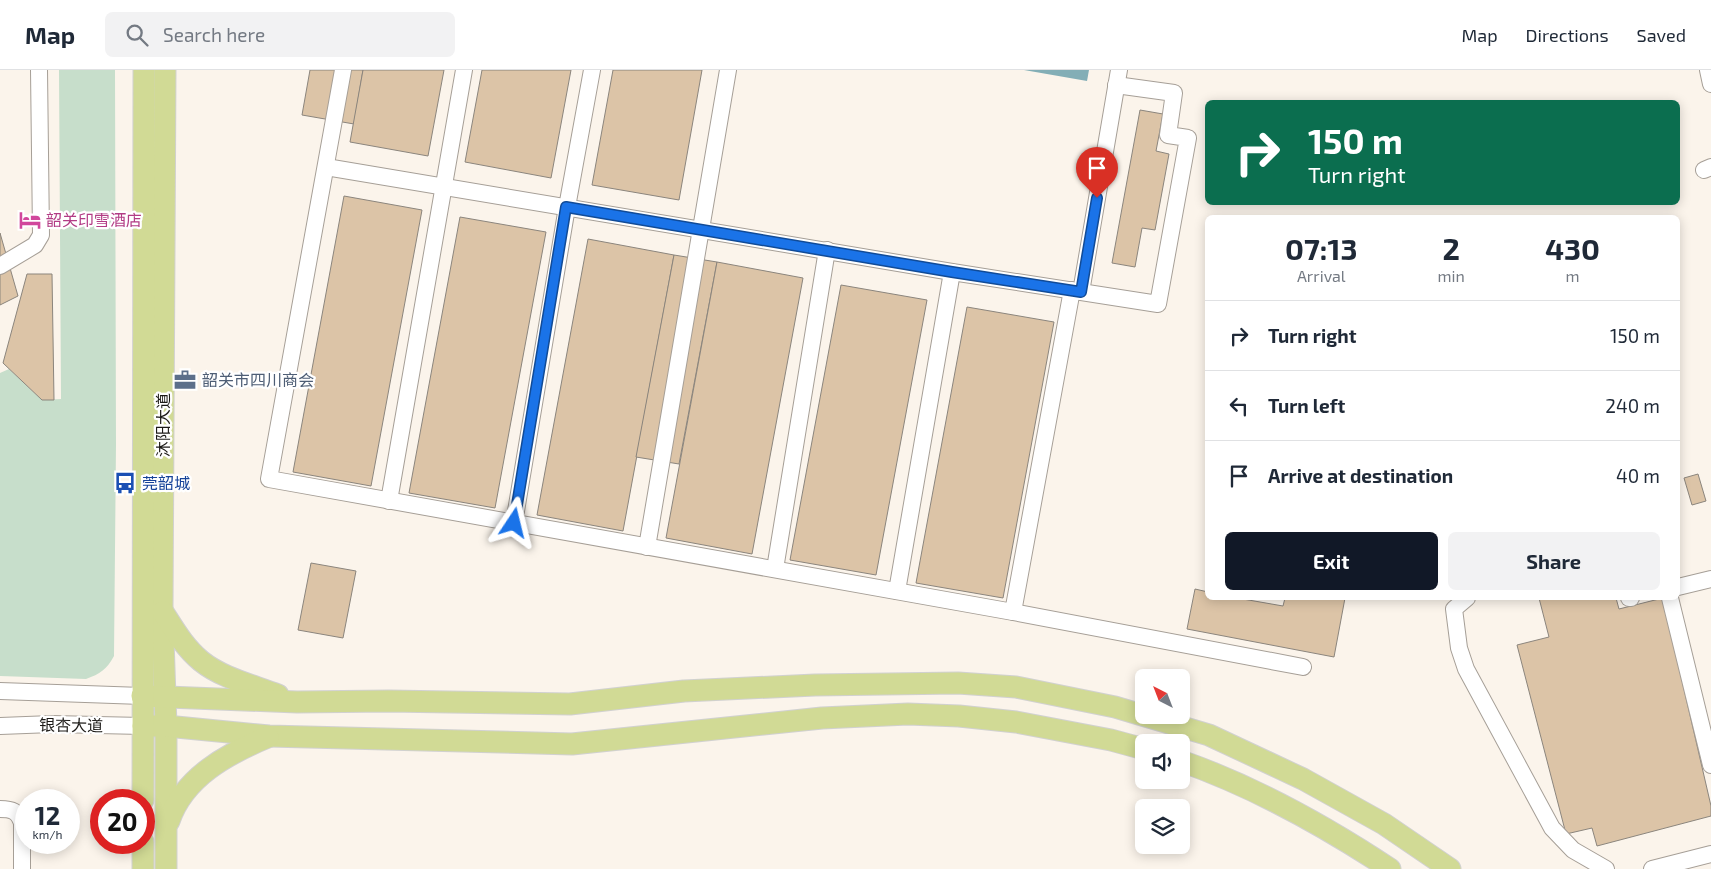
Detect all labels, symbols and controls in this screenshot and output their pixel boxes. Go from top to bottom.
search box [105,12,455,57]
text: Map [25,20,75,49]
icon: search [123,21,151,49]
text: Search here [163,23,265,46]
text: Map [1461,24,1498,46]
text: Directions [1526,24,1609,46]
text: Saved [1637,24,1686,46]
text: 150 m [1308,119,1403,161]
icon: right [1225,120,1290,185]
pin [1076,147,1118,198]
icon: arrive [1083,154,1111,182]
text: Turn right [1308,161,1406,187]
hotel icon: 韶关印雪酒店 [17,207,43,233]
place label: 韶关印雪酒店 [46,210,142,229]
text: 07:13 [1285,230,1358,266]
text: 2 [1442,230,1460,266]
text: 430 [1545,230,1600,266]
text: Arrival [1297,266,1346,285]
text: min [1438,266,1465,285]
text: m [1565,266,1579,285]
icon: right [1225,322,1253,350]
text: Turn right [1268,324,1356,347]
text: 150 m [1610,324,1660,347]
office icon: 韶关市四川商会 [172,367,198,393]
place label: 韶关市四川商会 [202,370,314,389]
icon: left [1225,392,1253,420]
street label: 沐阳大道 [153,393,172,457]
text: Turn left [1268,394,1345,417]
text: 240 m [1605,394,1660,417]
icon: arrive [1225,462,1253,490]
text: Arrive at destination [1268,464,1453,487]
text: 40 m [1616,464,1660,487]
bus stop icon: 莞韶城 [112,470,138,496]
place label: 莞韶城 [142,473,190,492]
position arrow [487,496,539,548]
button: Exit [1225,532,1438,590]
button: Share [1448,532,1660,590]
north arrow [1135,669,1190,724]
map controls [1135,669,1190,854]
street label: 银杏大道 [39,714,103,735]
button: sound [1135,734,1190,789]
speed limit sign: 20 [90,789,155,854]
button: layers [1135,799,1190,854]
text: 12 [35,800,60,830]
text: km/h [33,827,62,841]

